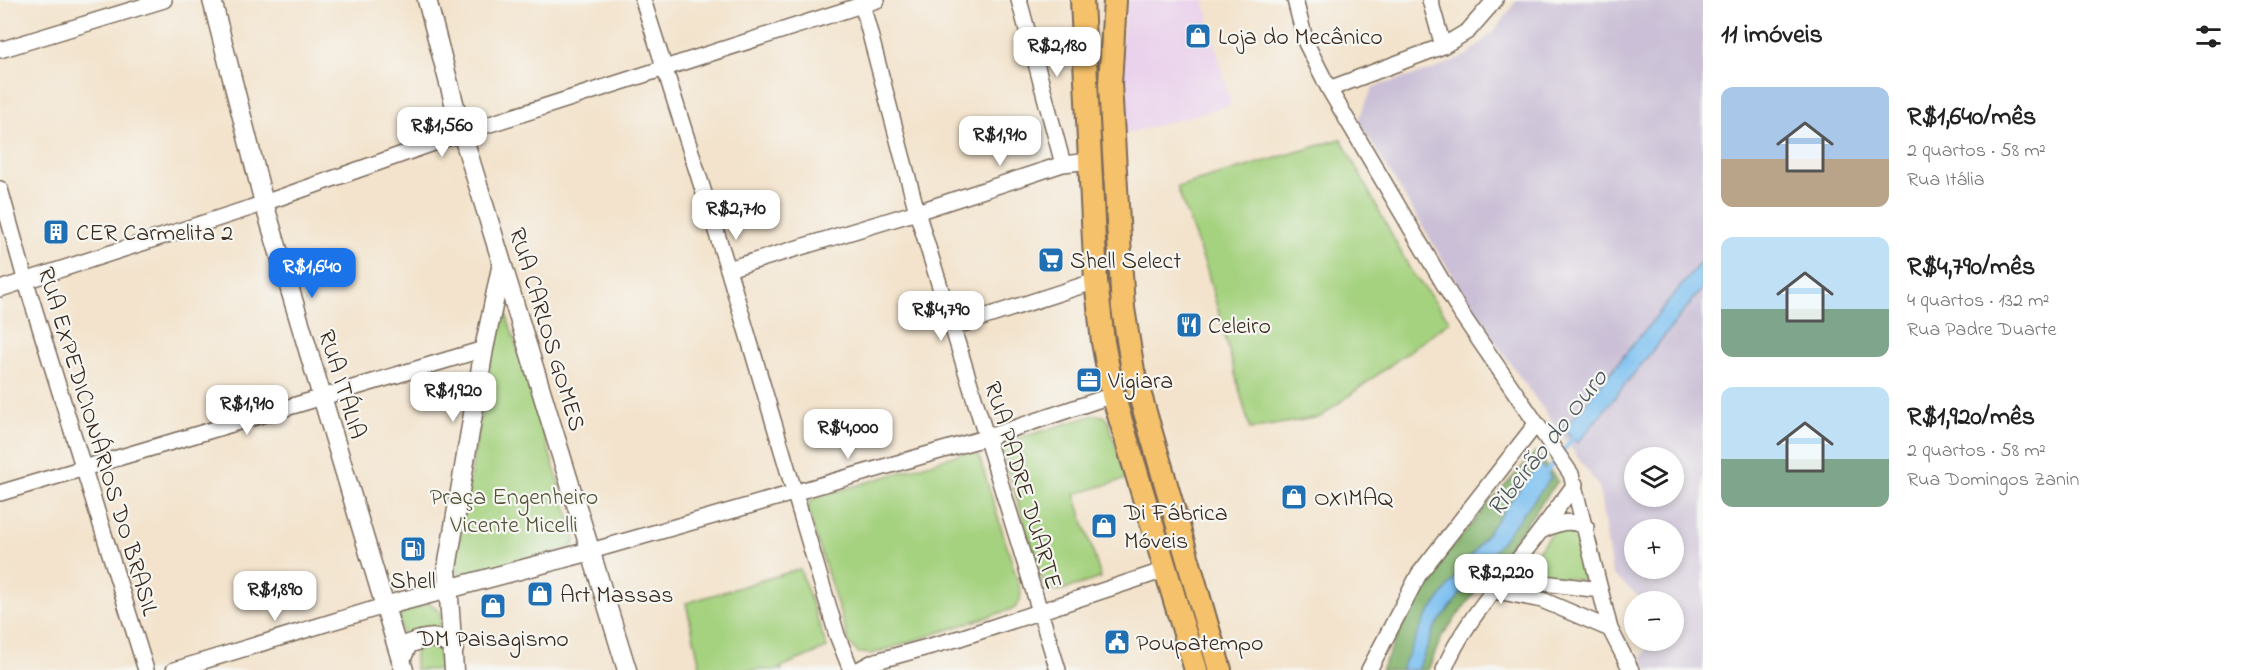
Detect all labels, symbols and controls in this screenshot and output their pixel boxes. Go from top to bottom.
text: 11 imóveis [1721,17,1823,55]
icon: filters [2192,20,2225,53]
shop icon: Loja do Mecânico [1183,21,1213,51]
place label: Loja do Mecânico [1218,21,1383,56]
pin: R$2,180 [1002,27,1112,78]
text: R$2,180 [1027,32,1087,61]
text: R$1,640/mês [1907,99,2036,137]
pin: R$1,560 [387,107,497,158]
icon: home [1769,111,1841,183]
text: R$1,560 [411,112,473,141]
pin: R$1,910 [945,116,1055,167]
text: R$1,910 [973,121,1027,150]
text: 2 quartos · 58 m² [1907,137,2046,166]
text: Rua Itália [1907,166,1985,195]
pin: R$2,710 [681,190,791,241]
text: R$2,710 [706,195,766,224]
building icon: CER Carmelita 2 [41,217,71,247]
place label: CER Carmelita 2 [76,217,233,252]
street label: RUA CARLOS GOMES [498,224,593,436]
supermarket icon: Shell Select [1036,245,1066,275]
place label: Shell Select [1070,245,1181,280]
pin: R$1,640 [257,248,367,299]
text: R$4,790/mês [1907,249,2035,287]
text: R$1,640 [283,253,341,282]
icon: home [1769,261,1841,333]
street label: RUA EXPEDICIONÁRIOS DO BRASIL [27,263,166,621]
text: 4 quartos · 132 m² [1907,287,2050,316]
pin: R$4,790 [886,291,996,342]
text: R$4,790 [912,296,970,325]
restaurant icon: Celeiro [1174,310,1204,340]
place label: Celeiro [1208,310,1271,345]
text: Rua Padre Duarte [1907,316,2057,345]
street label: RUA ITÁLIA [307,326,374,444]
water label: Ribeirão do Ouro [1478,361,1619,526]
office icon: Vigiara [1074,365,1104,395]
place label: Vigiara [1107,365,1173,400]
pin: R$1,920 [398,372,508,423]
text: R$1,920 [424,377,482,406]
street label: RUA PADRE DUARTE [973,378,1070,594]
pin: R$1,910 [192,385,302,436]
text: R$1,910 [220,390,274,419]
text: R$1,920/mês [1907,399,2035,437]
pin: R$4,000 [793,409,903,460]
icon: home [1769,411,1841,483]
text: R$4,000 [818,414,878,443]
text: 2 quartos · 58 m² [1907,437,2046,466]
map controls [1624,447,1684,651]
button: layers [1624,447,1684,507]
text: Rua Domingos Zanin [1907,466,2079,495]
park label: Praça Engenheiro Vicente Micelli [430,481,598,544]
shop icon: OXIMAQ [1279,482,1309,512]
place label: OXIMAQ [1314,482,1394,517]
place label: Di Fábrica Móveis [1123,497,1228,560]
shop icon: Di Fábrica Móveis [1089,511,1119,541]
button: + [1624,519,1684,579]
fuel station icon: Shell [398,534,428,564]
pin: R$2,220 [1446,554,1556,605]
text: R$2,220 [1468,559,1534,588]
place label: Shell [390,565,436,600]
pin: R$1,890 [220,571,330,622]
text: R$1,890 [247,576,303,605]
shop icon: Art Massas [525,579,555,609]
place label: Art Massas [560,579,673,614]
shop icon: DM Paisagismo [478,591,508,621]
button: − [1624,591,1684,651]
place label: DM Paisagismo [416,623,569,658]
public building icon: Poupatempo [1102,627,1132,657]
place label: Poupatempo [1136,627,1264,662]

